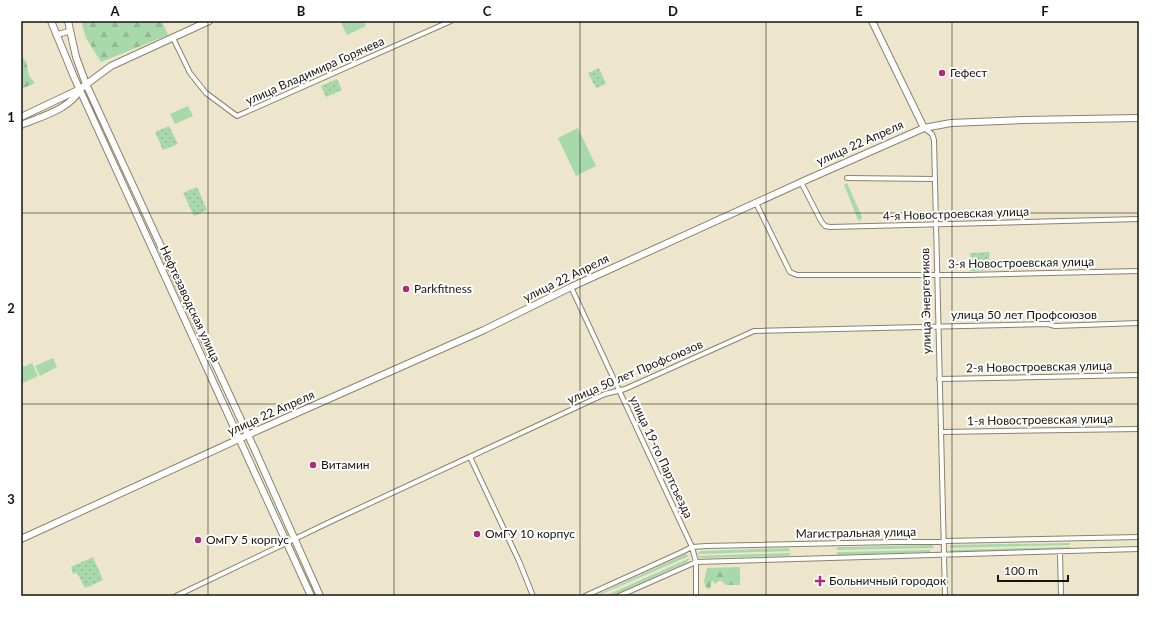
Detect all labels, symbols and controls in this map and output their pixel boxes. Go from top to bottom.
text: A [109,3,120,19]
text: B [297,3,306,19]
text: C [483,3,492,19]
text: D [668,3,678,19]
text: E [855,3,863,19]
text: F [1041,3,1049,19]
street label: улица Владимира Горячева [243,33,386,108]
place label: Гефест [950,65,987,80]
marker: Гефест [937,68,947,78]
text: 1 [7,109,15,125]
street label: улица 22 Апреля [814,117,906,168]
street label: 4-я Новостроевская улица [883,203,1029,224]
street label: Нефтезаводская улица [157,243,224,364]
street label: улица Энергетиков [917,248,934,354]
street label: улица 22 Апреля [520,250,611,305]
street label: 3-я Новостроевская улица [948,254,1094,271]
place label: Parkfitness [414,281,472,296]
marker: Parkfitness [401,284,411,294]
text: 2 [7,300,15,316]
street label: улица 50 лет Профсоюзов [951,307,1097,322]
street label: улица 50 лет Профсоюзов [565,336,705,407]
street label: 2-я Новостроевская улица [966,358,1112,375]
street label: улица 22 Апреля [225,387,317,438]
street label: улица 19-го Партсъезда [626,393,696,521]
street label: 1-я Новостроевская улица [967,411,1113,428]
place label: Витамин [321,457,370,472]
marker: Витамин [308,460,318,470]
text: 3 [7,491,15,507]
street label: Магистральная улица [796,524,916,541]
place label: ОмГУ 10 корпус [485,526,575,541]
marker: ОмГУ 10 корпус [472,529,482,539]
place label: ОмГУ 5 корпус [206,532,289,547]
marker: ОмГУ 5 корпус [193,535,203,545]
scale bar [998,557,1068,583]
text: 100 m [1004,563,1038,578]
place label: Больничный городок [829,573,947,588]
marker: Больничный городок [814,575,826,587]

